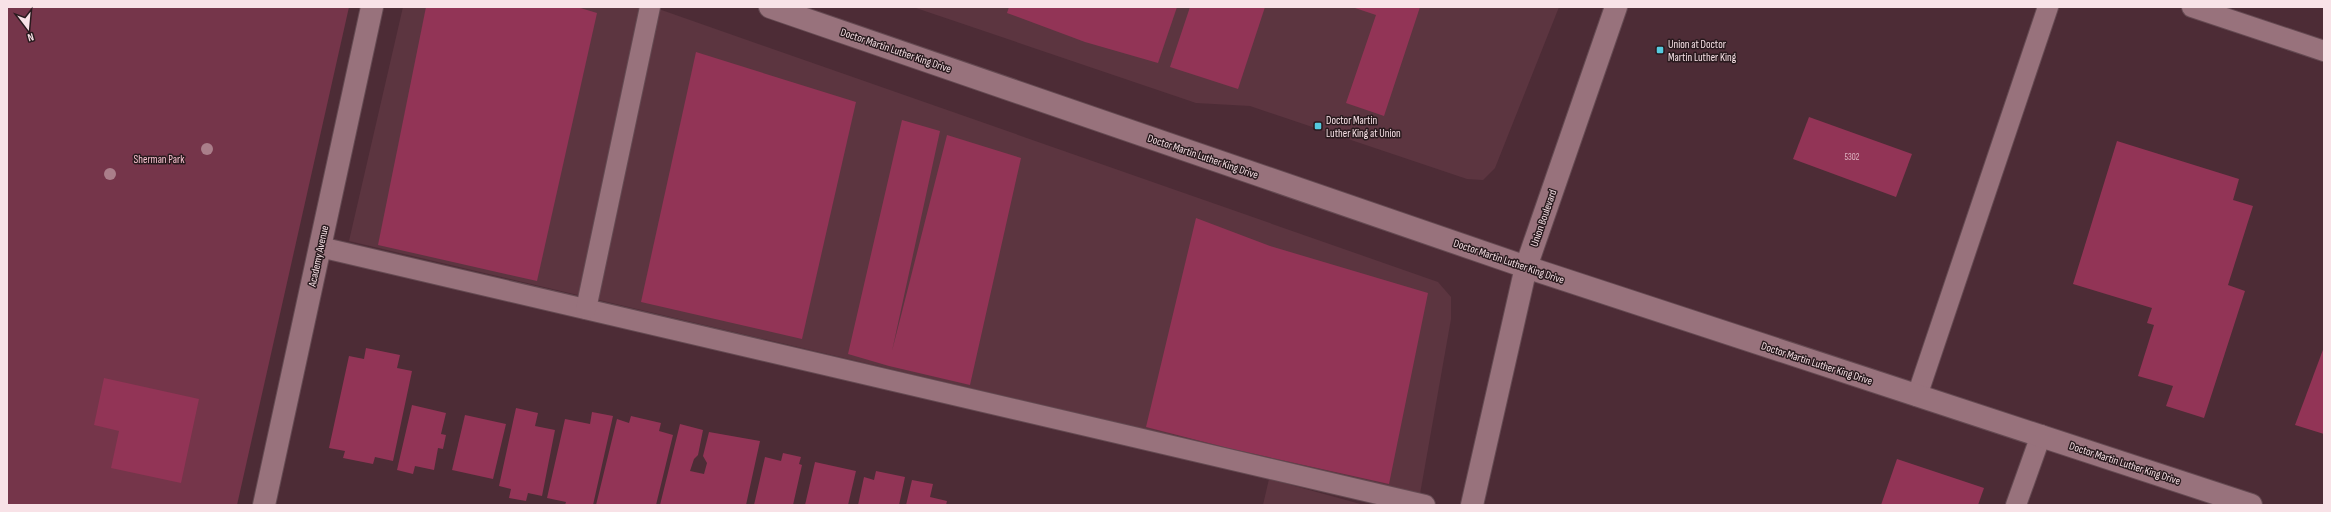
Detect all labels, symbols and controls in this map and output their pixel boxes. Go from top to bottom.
north arrow [8,8,48,48]
street label: Doctor Martin Luther King Drive [839,25,953,76]
text: N [26,30,35,44]
place label: Union at Doctor Martin Luther King [1668,38,1737,64]
marker: Union at Doctor Martin Luther King [1655,45,1665,55]
place label: Doctor Martin Luther King at Union [1326,114,1401,140]
marker: Doctor Martin Luther King at Union [1313,121,1323,131]
street label: Doctor Martin Luther King Drive [1146,131,1260,182]
house number: 5302 [1844,152,1860,163]
park label: Sherman Park [134,153,185,166]
street label: Union Boulevard [1528,188,1559,248]
street label: Academy Avenue [305,224,331,289]
street label: Doctor Martin Luther King Drive [1452,236,1566,287]
street label: Doctor Martin Luther King Drive [1760,339,1874,388]
street label: Doctor Martin Luther King Drive [2068,439,2182,488]

